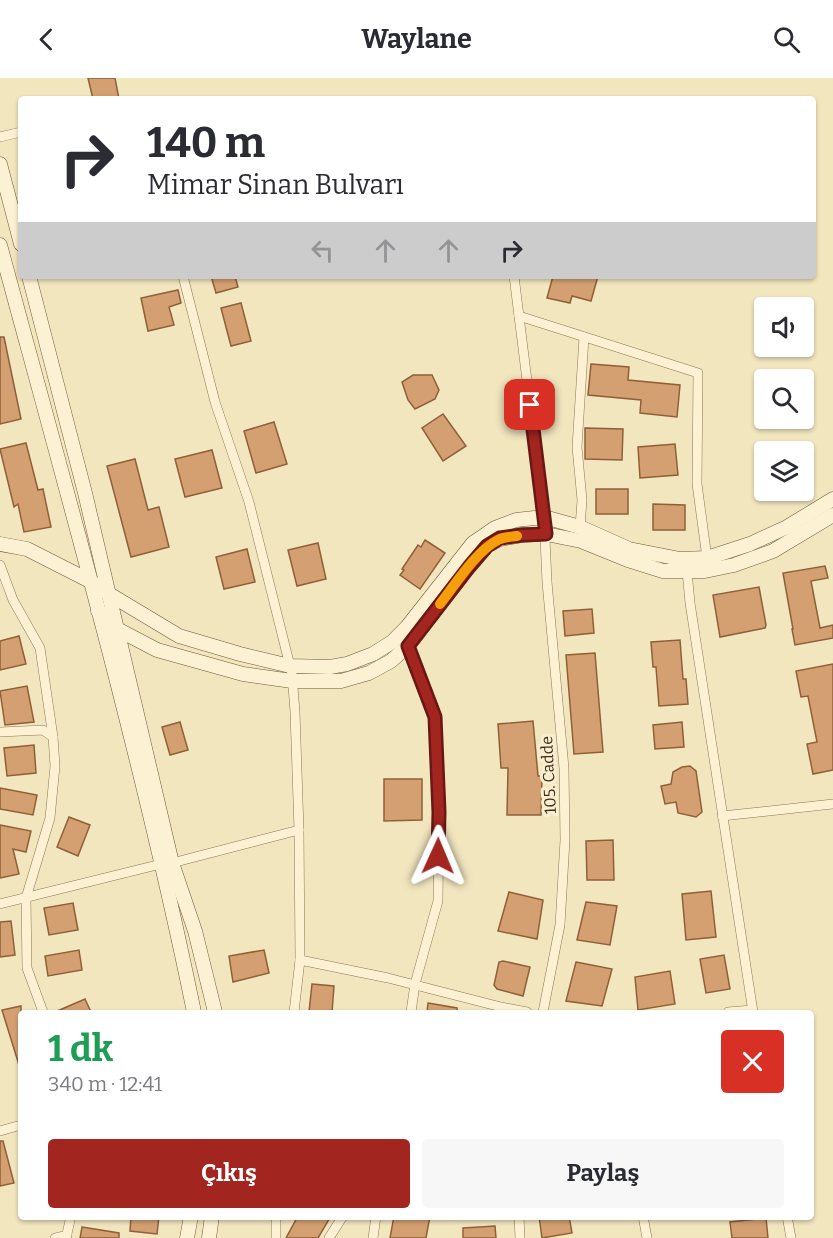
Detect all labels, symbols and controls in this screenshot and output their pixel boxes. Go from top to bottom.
icon: back [30,23,63,56]
text: Waylane [361,23,472,55]
icon: search [770,23,803,56]
text: 140 m [147,118,265,168]
icon: right [48,120,126,198]
text: Mimar Sinan Bulvarı [147,169,404,201]
icon: left [306,234,339,267]
icon: ahead [369,234,402,267]
icon: ahead [432,234,465,267]
icon: right [495,234,528,267]
map controls [754,297,814,501]
button: sound [754,297,814,357]
button: search [754,369,814,429]
pin [504,379,555,430]
icon: arrive [513,388,546,421]
button: layers [754,441,814,501]
street label: 105. Cadde [537,736,560,814]
position arrow [406,824,470,888]
text: 1 dk [48,1027,113,1071]
button: close [721,1030,784,1093]
text: 340 m · 12:41 [48,1072,162,1096]
button: Çıkış [48,1139,410,1208]
button: Paylaş [422,1139,784,1208]

